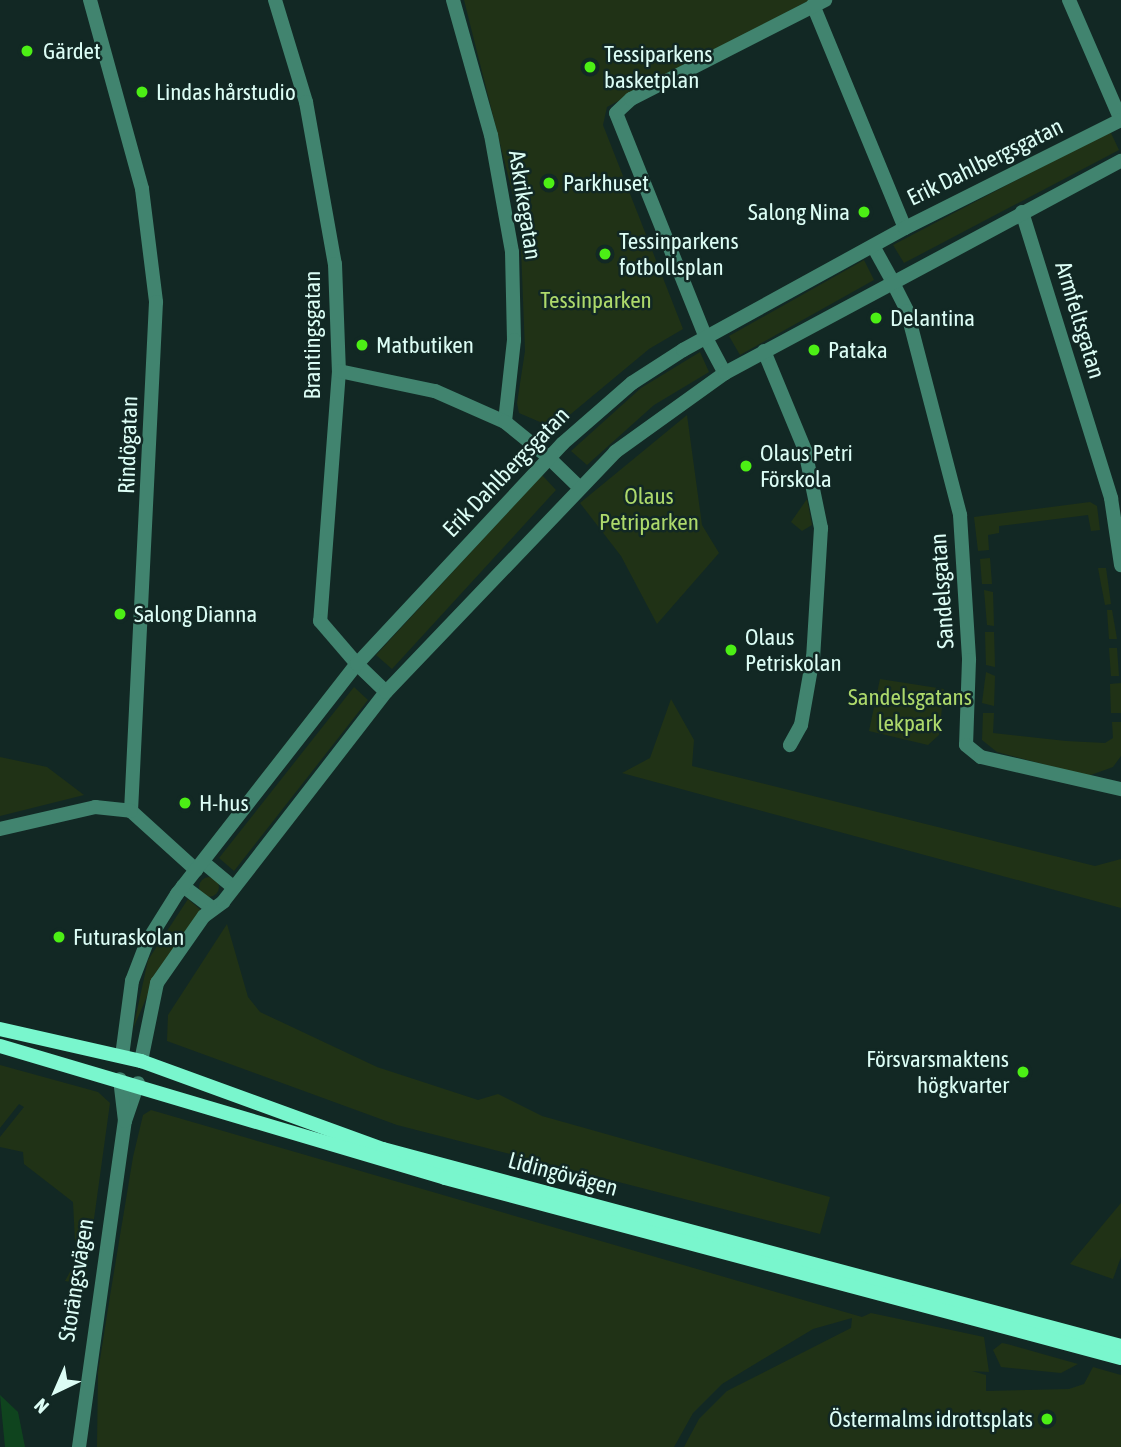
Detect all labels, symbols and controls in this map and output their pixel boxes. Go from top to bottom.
place label: Gärdet [43,37,101,65]
place label: Tessiparkens basketplan [604,40,712,94]
marker: Gärdet [17,41,37,61]
marker: Tessiparkens basketplan [582,59,598,75]
place label: Lindas hårstudio [156,78,296,106]
marker: Lindas hårstudio [134,84,150,100]
street label: Erik Dahlbergsgatan [903,112,1067,212]
street label: Askrikegatan [503,148,547,262]
place label: Parkhuset [563,169,649,197]
marker: Parkhuset [541,175,557,191]
place label: Salong Nina [748,198,850,226]
marker: Salong Nina [856,204,872,220]
place label: Tessinparkens fotbollsplan [619,227,739,281]
marker: Tessinparkens fotbollsplan [597,246,613,262]
street label: Armfeltsgatan [1049,258,1111,382]
street label: Brantingsgatan [298,271,326,399]
park label: Tessinparken [540,286,652,314]
place label: Delantina [890,304,975,332]
marker: Delantina [868,310,884,326]
place label: Matbutiken [376,331,474,359]
place label: Pataka [828,336,888,364]
marker: Matbutiken [354,337,370,353]
marker: Pataka [806,342,822,358]
street label: Rindögatan [112,395,144,495]
street label: Erik Dahlbergsgatan [437,401,575,543]
place label: Olaus Petri Förskola [760,439,853,493]
marker: Olaus Petri Förskola [738,458,754,474]
park label: Olaus Petriparken [599,482,699,536]
street label: Sandelsgatan [924,532,960,650]
place label: Salong Dianna [134,600,257,628]
marker: Salong Dianna [112,606,128,622]
place label: Olaus Petriskolan [745,623,842,677]
marker: Olaus Petriskolan [723,642,739,658]
park label: Sandelsgatans lekpark [848,683,972,737]
place label: H-hus [199,789,248,817]
marker: H-hus [177,795,193,811]
place label: Futuraskolan [73,923,184,951]
marker: Futuraskolan [51,929,67,945]
place label: Försvarsmaktens högkvarter [866,1045,1009,1099]
marker: Försvarsmaktens högkvarter [1015,1064,1031,1080]
street label: Lidingövägen [505,1146,621,1202]
street label: Storängsvägen [53,1217,99,1343]
north arrow [21,1356,91,1426]
text: N [30,1394,53,1418]
place label: Östermalms idrottsplats [829,1405,1033,1433]
marker: Östermalms idrottsplats [1039,1411,1055,1427]

